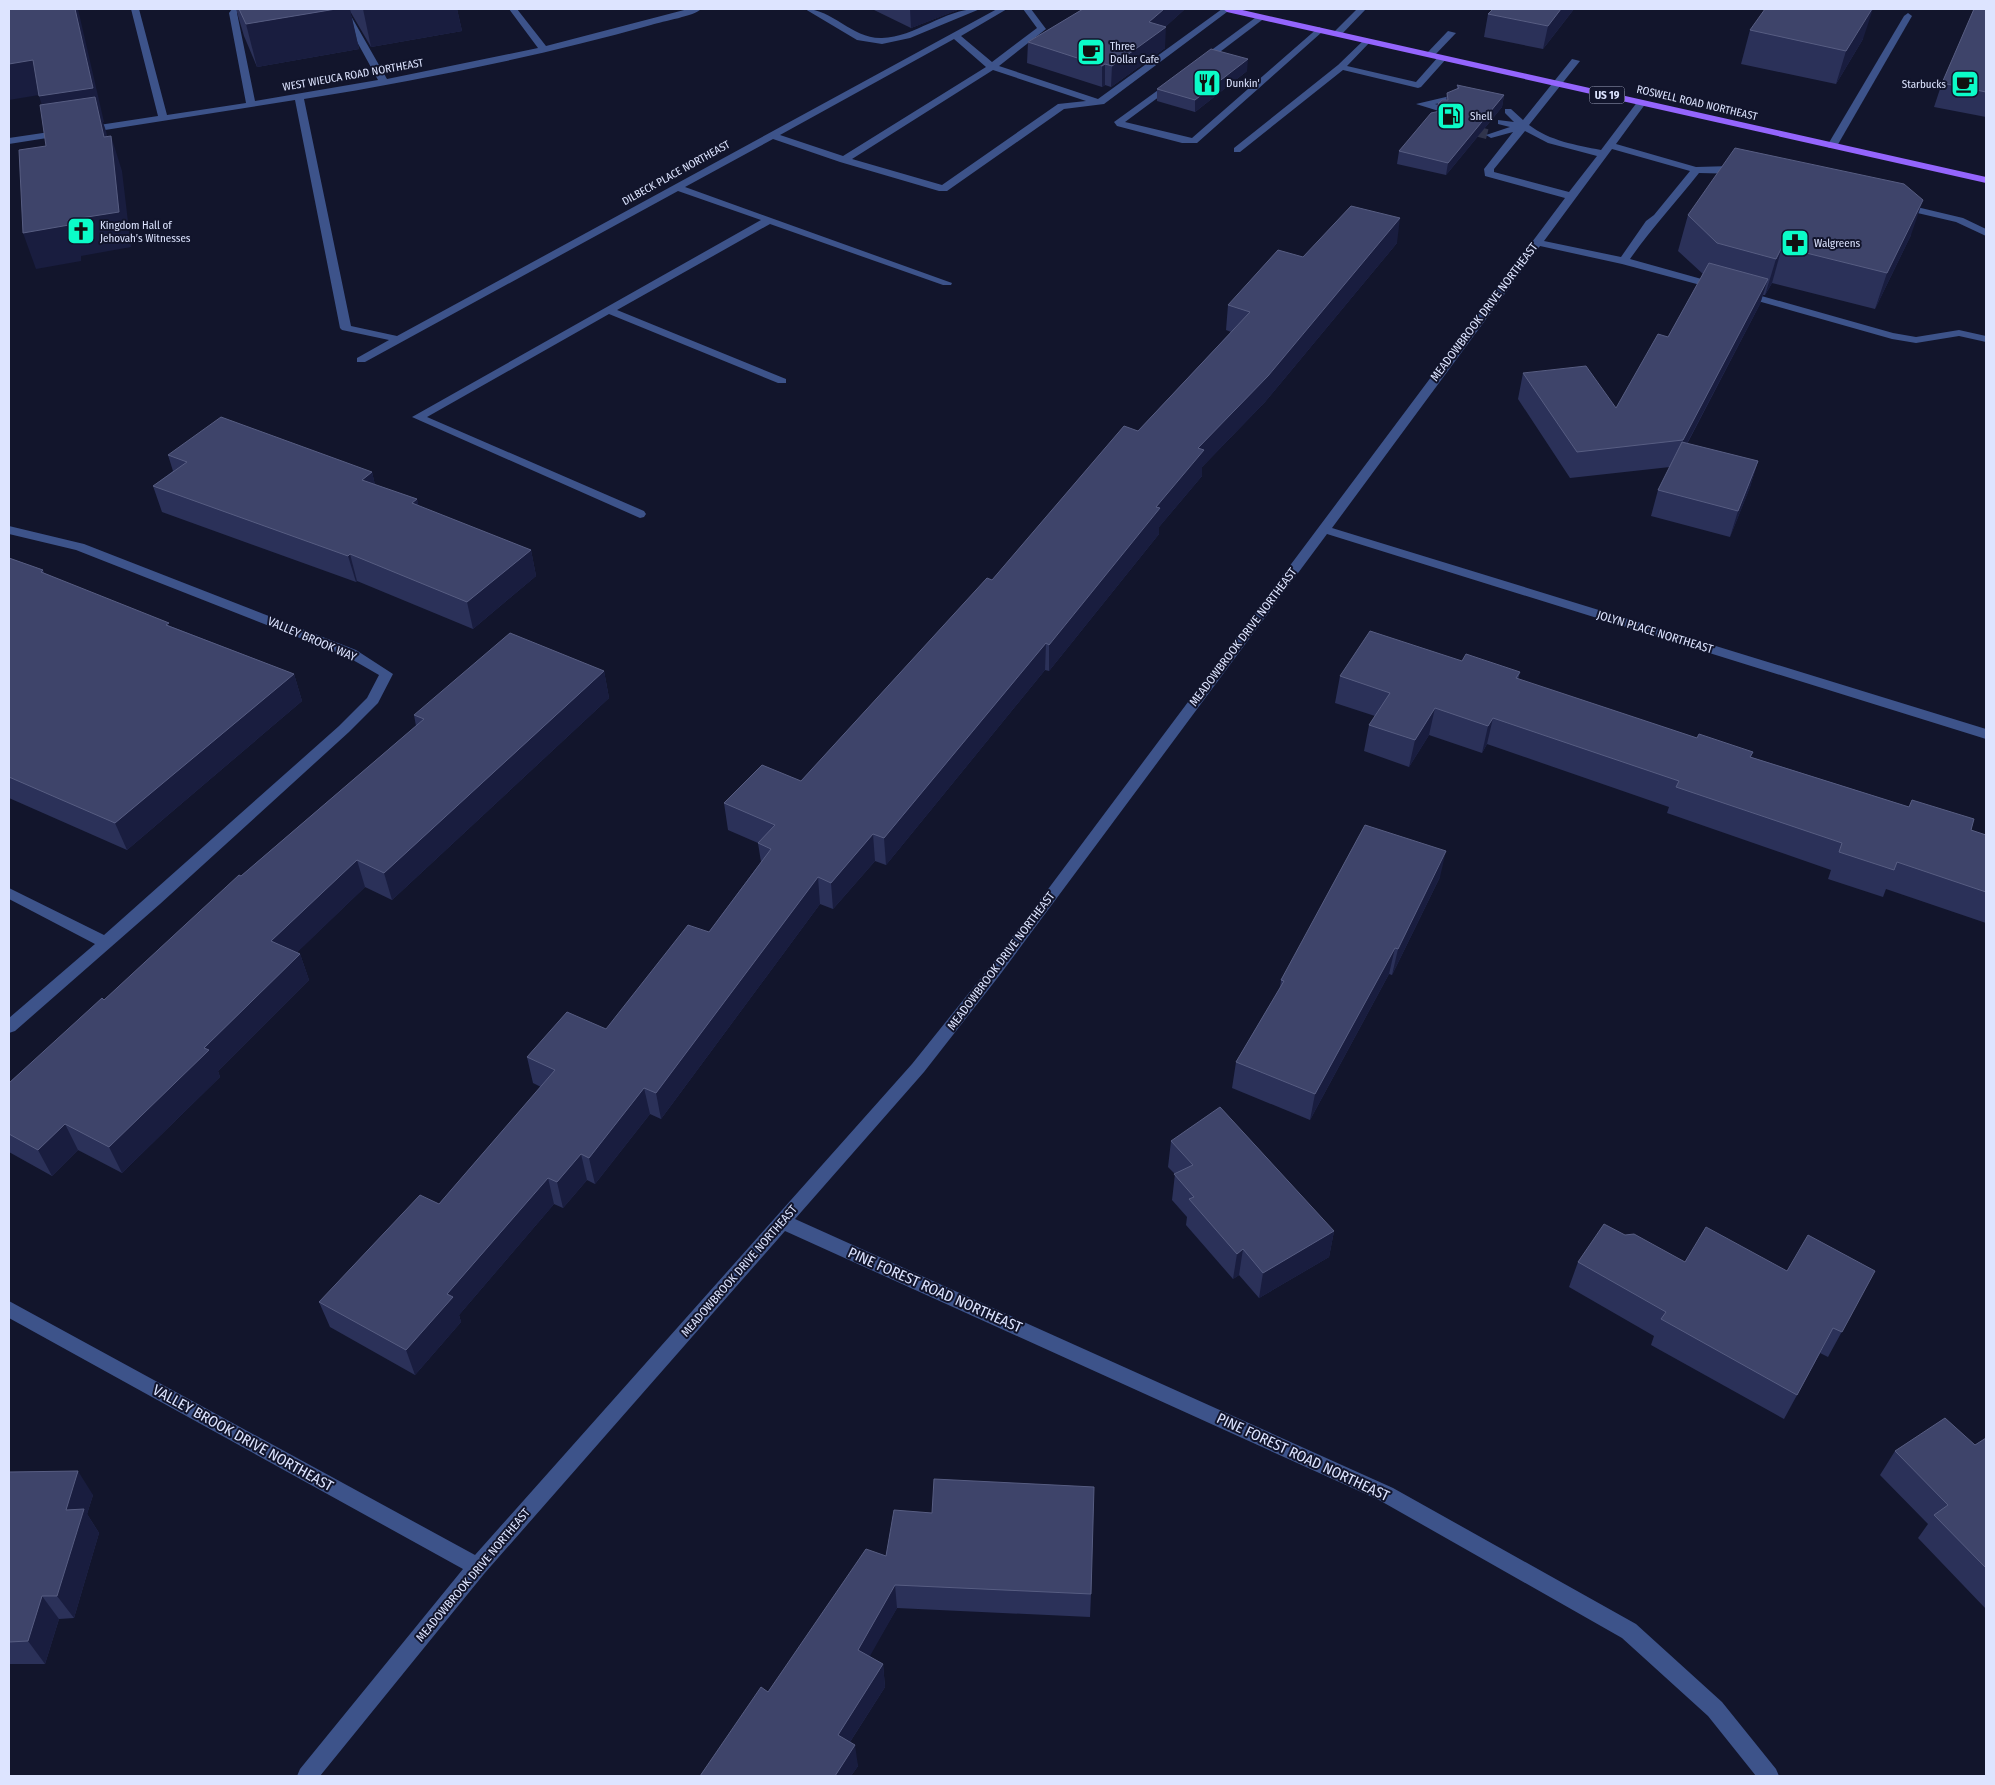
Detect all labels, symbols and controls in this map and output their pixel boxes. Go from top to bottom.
cafe icon: Three Dollar Cafe [1076,37,1106,67]
place label: Three Dollar Cafe [1110,40,1159,66]
street label: WEST WIEUCA ROAD NORTHEAST [282,56,425,94]
restaurant icon: Dunkin' [1192,68,1222,98]
cafe icon: Starbucks [1950,69,1980,99]
place label: Dunkin' [1226,77,1260,90]
place label: Starbucks [1902,78,1946,91]
street label: ROSWELL ROAD NORTHEAST [1635,83,1760,123]
road number: US 19 [1590,86,1624,104]
fuel station icon: Shell [1436,101,1466,131]
place label: Shell [1470,110,1493,123]
street label: DILBECK PLACE NORTHEAST [620,137,733,208]
church icon: Kingdom Hall of Jehovah’s Witnesses [66,216,96,246]
place label: Kingdom Hall of Jehovah’s Witnesses [100,219,191,245]
pharmacy icon: Walgreens [1780,228,1810,258]
place label: Walgreens [1814,237,1860,250]
street label: MEADOWBROOK DRIVE NORTHEAST [1427,240,1541,384]
street label: MEADOWBROOK DRIVE NORTHEAST [1186,565,1300,709]
street label: JOLYN PLACE NORTHEAST [1595,608,1715,656]
street label: VALLEY BROOK WAY [265,614,359,664]
street label: MEADOWBROOK DRIVE NORTHEAST [944,889,1058,1033]
street label: MEADOWBROOK DRIVE NORTHEAST [678,1202,800,1340]
street label: PINE FOREST ROAD NORTHEAST [845,1243,1025,1337]
street label: VALLEY BROOK DRIVE NORTHEAST [150,1381,336,1495]
street label: PINE FOREST ROAD NORTHEAST [1214,1409,1392,1505]
street label: MEADOWBROOK DRIVE NORTHEAST [413,1505,533,1644]

